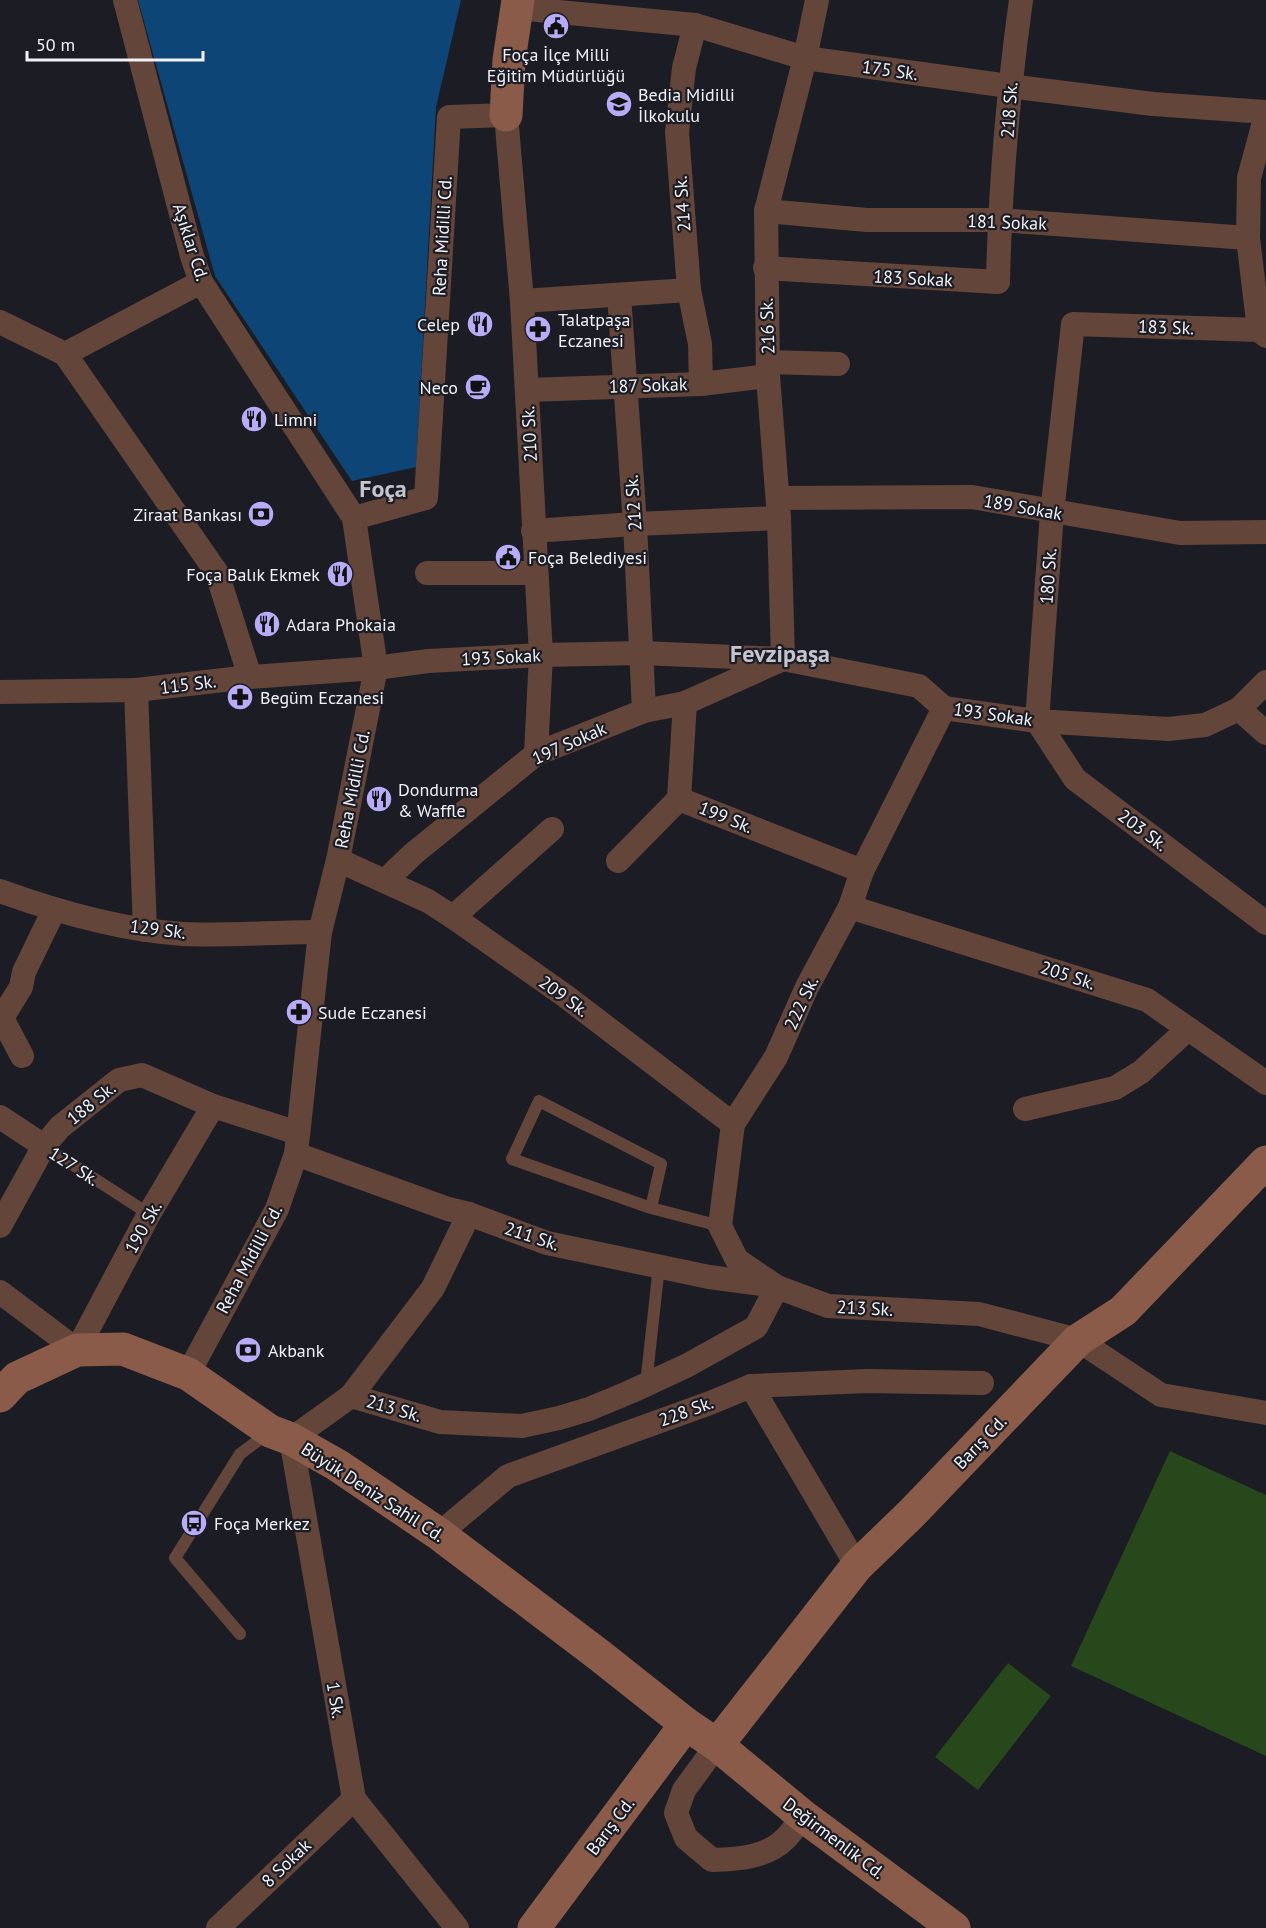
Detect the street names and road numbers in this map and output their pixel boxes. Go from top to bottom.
street label: 175 Sk. [861,55,919,85]
street label: 218 Sk. [996,81,1022,139]
street label: Reha Midilli Cd. [427,175,457,297]
street label: 214 Sk. [669,175,695,233]
street label: Aşıklar Cd. [168,200,214,284]
street label: 181 Sokak [967,209,1048,235]
street label: 183 Sokak [873,264,954,292]
street label: 216 Sk. [755,297,779,355]
street label: 183 Sk. [1137,315,1195,339]
street label: 187 Sokak [608,372,688,398]
street label: 210 Sk. [516,405,542,463]
street label: 212 Sk. [620,474,646,532]
street label: 189 Sokak [982,489,1065,525]
street label: 180 Sk. [1035,547,1061,605]
street label: 193 Sokak [461,643,542,671]
street label: 115 Sk. [159,669,217,699]
street label: 193 Sokak [952,697,1034,731]
street label: 197 Sokak [528,716,610,770]
street label: Reha Midilli Cd. [329,728,375,850]
street label: 199 Sk. [696,796,756,838]
street label: 203 Sk. [1114,804,1172,856]
street label: 129 Sk. [129,914,187,944]
street label: 205 Sk. [1038,955,1098,995]
street label: 209 Sk. [534,970,594,1022]
street label: 222 Sk. [779,973,823,1033]
street label: 188 Sk. [62,1076,120,1130]
street label: 127 Sk. [45,1141,103,1191]
street label: 190 Sk. [119,1197,167,1257]
street label: Reha Midilli Cd. [211,1201,287,1317]
street label: 211 Sk. [502,1216,562,1256]
street label: 213 Sk. [836,1295,894,1321]
street label: 213 Sk. [364,1389,424,1427]
street label: 228 Sk. [656,1391,716,1431]
street label: Barış Cd. [949,1410,1011,1474]
street label: Büyük Deniz Sahil Cd. [297,1437,449,1547]
street label: 1 Sk. [321,1680,351,1720]
street label: Barış Cd. [581,1792,639,1860]
street label: Değirmenlik Cd. [778,1792,890,1884]
street label: 8 Sokak [256,1834,316,1892]

